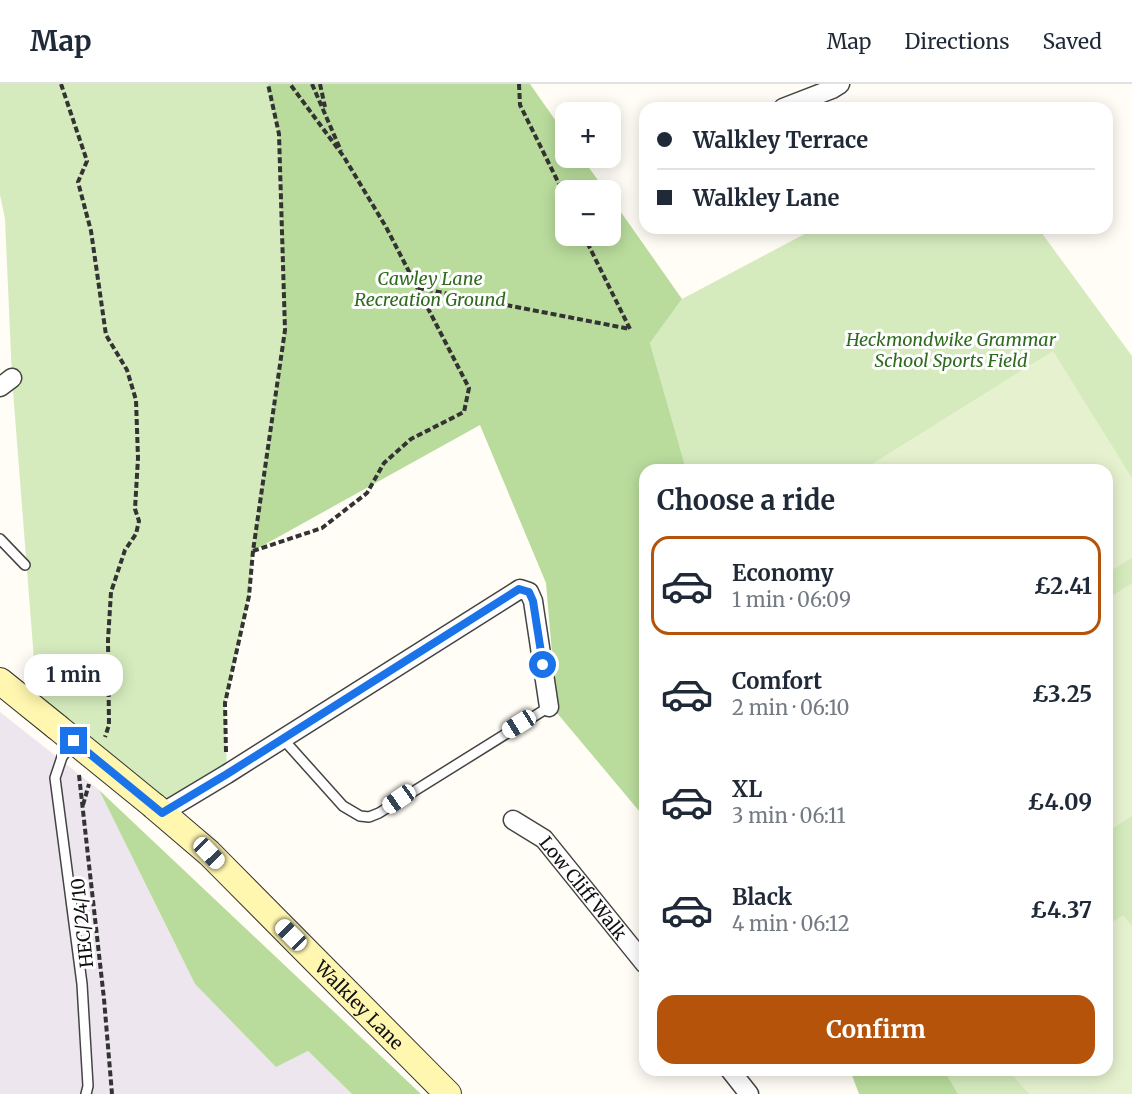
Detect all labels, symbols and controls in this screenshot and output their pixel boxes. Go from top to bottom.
text: Map [30,23,92,59]
text: Map [827,28,871,55]
text: Directions [904,28,1009,55]
text: Saved [1042,28,1102,55]
map controls [555,102,621,246]
button: + [555,102,621,168]
text: Walkley Terrace [693,126,868,154]
button: − [555,180,621,246]
text: Walkley Lane [693,184,839,212]
park label: Cawley Lane Recreation Ground [354,267,506,311]
park label: Heckmondwike Grammar School Sports Field [845,328,1057,372]
text: Choose a ride [657,483,835,517]
icon: car [660,559,714,613]
text: Economy [732,559,833,587]
text: £2.41 [1034,572,1092,600]
text: 1 min · 06:09 [732,587,851,612]
route start [529,651,556,678]
callout: 1 min [25,654,124,696]
text: 1 min [46,662,101,687]
icon: car [660,667,714,721]
text: Comfort [732,667,822,695]
text: £3.25 [1032,680,1092,708]
text: 2 min · 06:10 [732,695,849,720]
car [499,707,539,741]
route end [60,727,87,754]
icon: car [660,775,714,829]
text: XL [732,775,762,803]
car [379,781,419,817]
text: £4.09 [1028,788,1092,816]
text: 3 min · 06:11 [732,803,845,828]
street label: Low Cliff Walk [535,831,632,945]
car [190,834,228,872]
street label: HEC/24/10 [66,877,98,969]
icon: car [660,883,714,937]
text: Black [732,883,792,911]
text: £4.37 [1030,896,1092,924]
text: 4 min · 06:12 [732,911,850,936]
car [272,916,310,954]
street label: Walkley Lane [310,955,409,1054]
button: Confirm [657,995,1095,1064]

